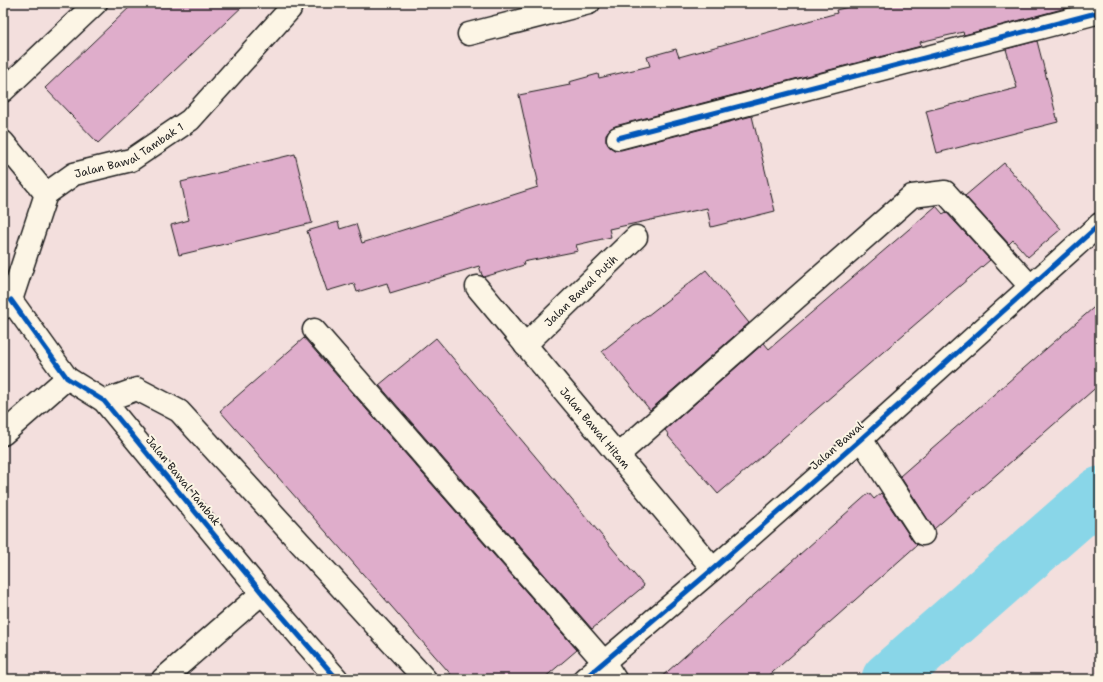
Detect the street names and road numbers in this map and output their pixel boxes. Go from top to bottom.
street label: Jalan Bawal Tambak 1 [73,119,186,181]
street label: Jalan Bawal Putih [541,251,621,330]
street label: Jalan Bawal Hitam [557,384,634,472]
street label: Jalan Bawal [807,418,867,473]
street label: Jalan Bawal Tambak [142,433,224,529]

